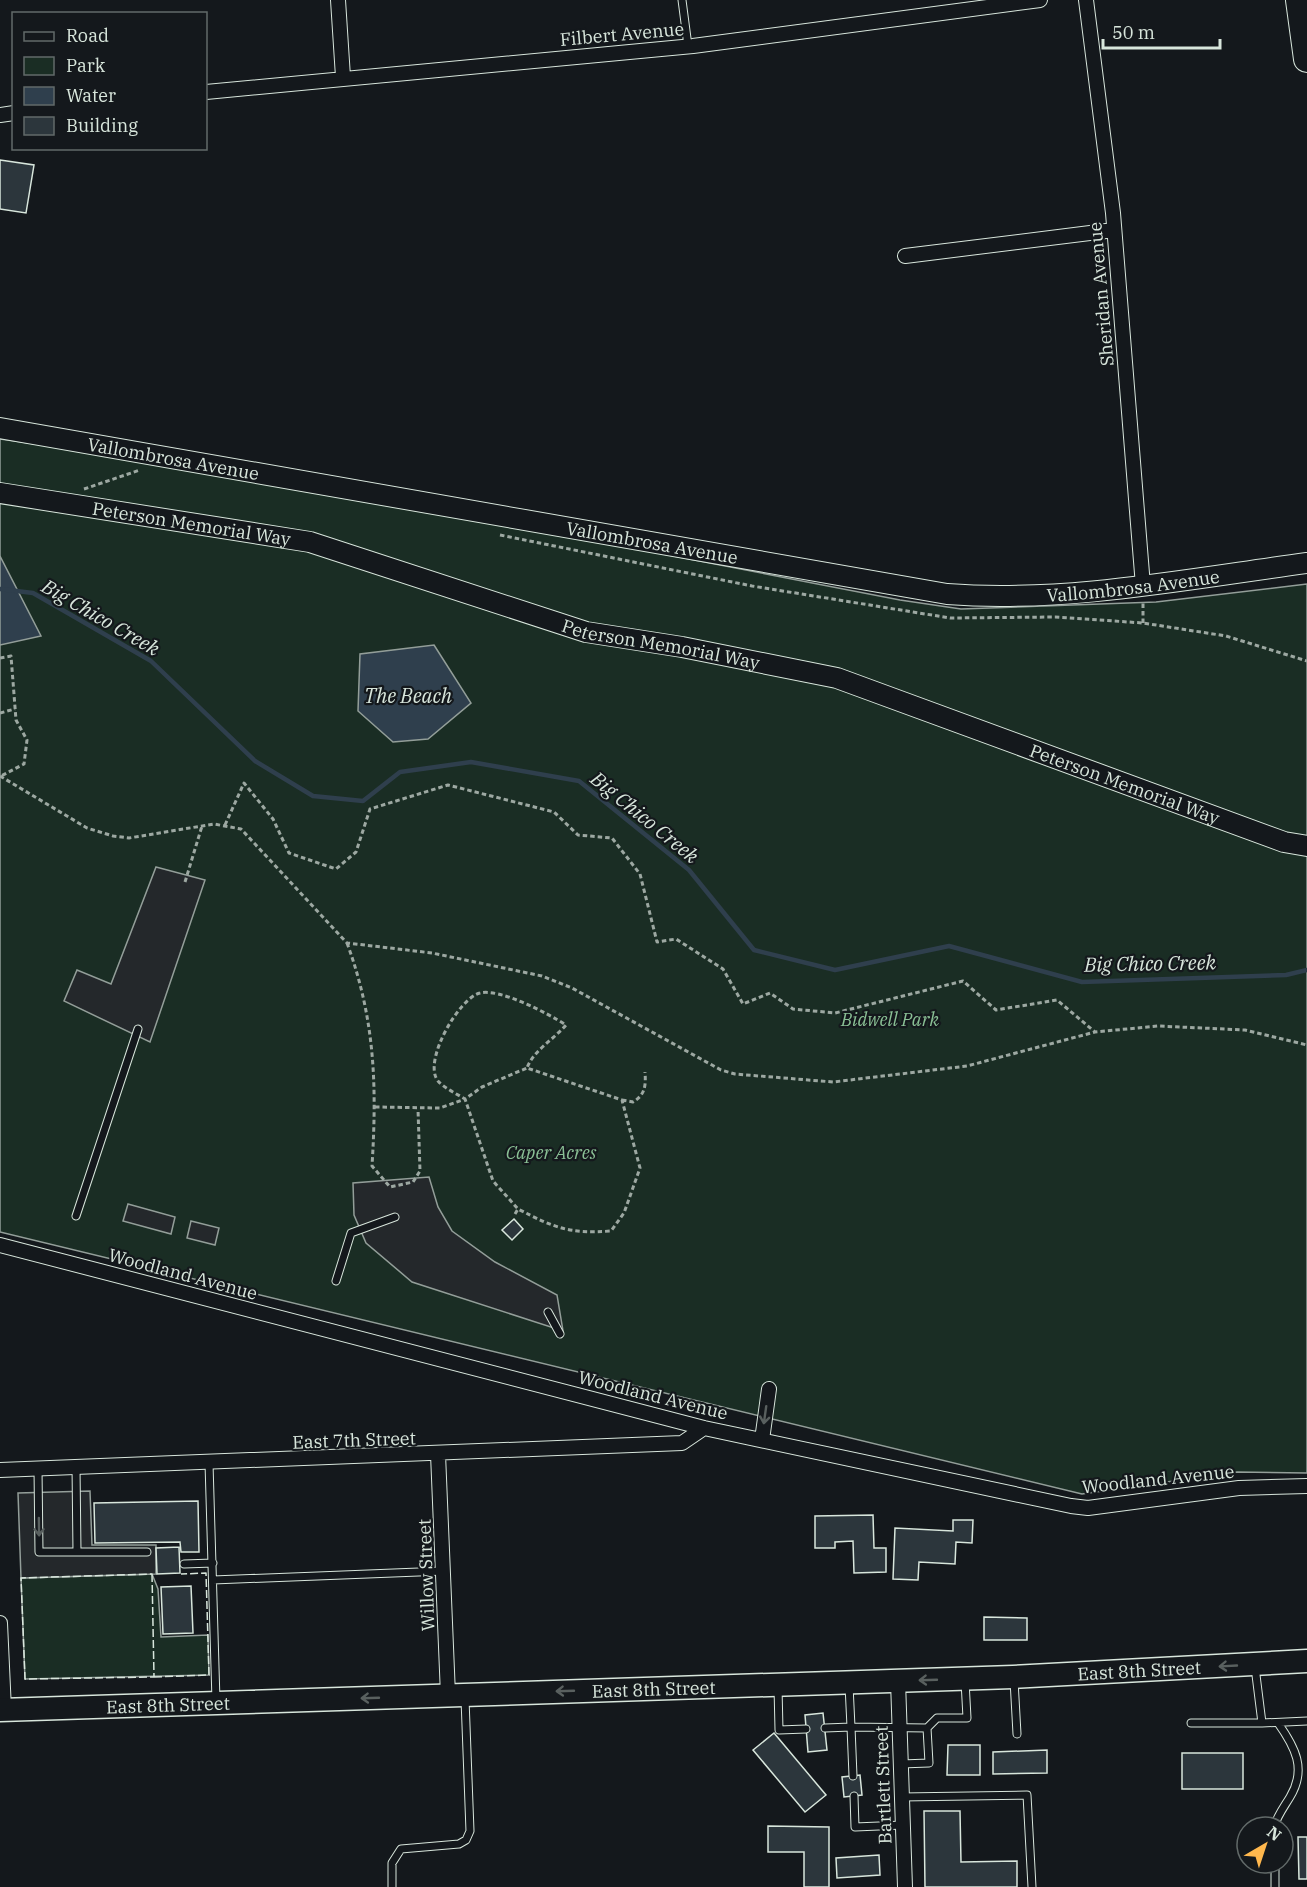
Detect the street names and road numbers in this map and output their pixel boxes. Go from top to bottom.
street label: Filbert Avenue [559,17,685,51]
street label: Sheridan Avenue [1083,221,1119,367]
street label: Vallombrosa Avenue [86,432,261,485]
street label: Peterson Memorial Way [91,496,293,550]
street label: Vallombrosa Avenue [564,516,740,569]
street label: Vallombrosa Avenue [1046,564,1221,606]
street label: Peterson Memorial Way [559,613,762,674]
street label: Peterson Memorial Way [1027,738,1223,829]
street label: Woodland Avenue [106,1243,260,1305]
street label: Woodland Avenue [576,1365,730,1425]
street label: East 7th Street [292,1426,416,1454]
street label: Woodland Avenue [1081,1460,1235,1498]
street label: Willow Street [413,1518,439,1632]
street label: East 8th Street [1077,1655,1202,1685]
street label: East 8th Street [591,1675,716,1702]
street label: East 8th Street [106,1691,230,1718]
street label: Bartlett Street [869,1725,897,1845]

